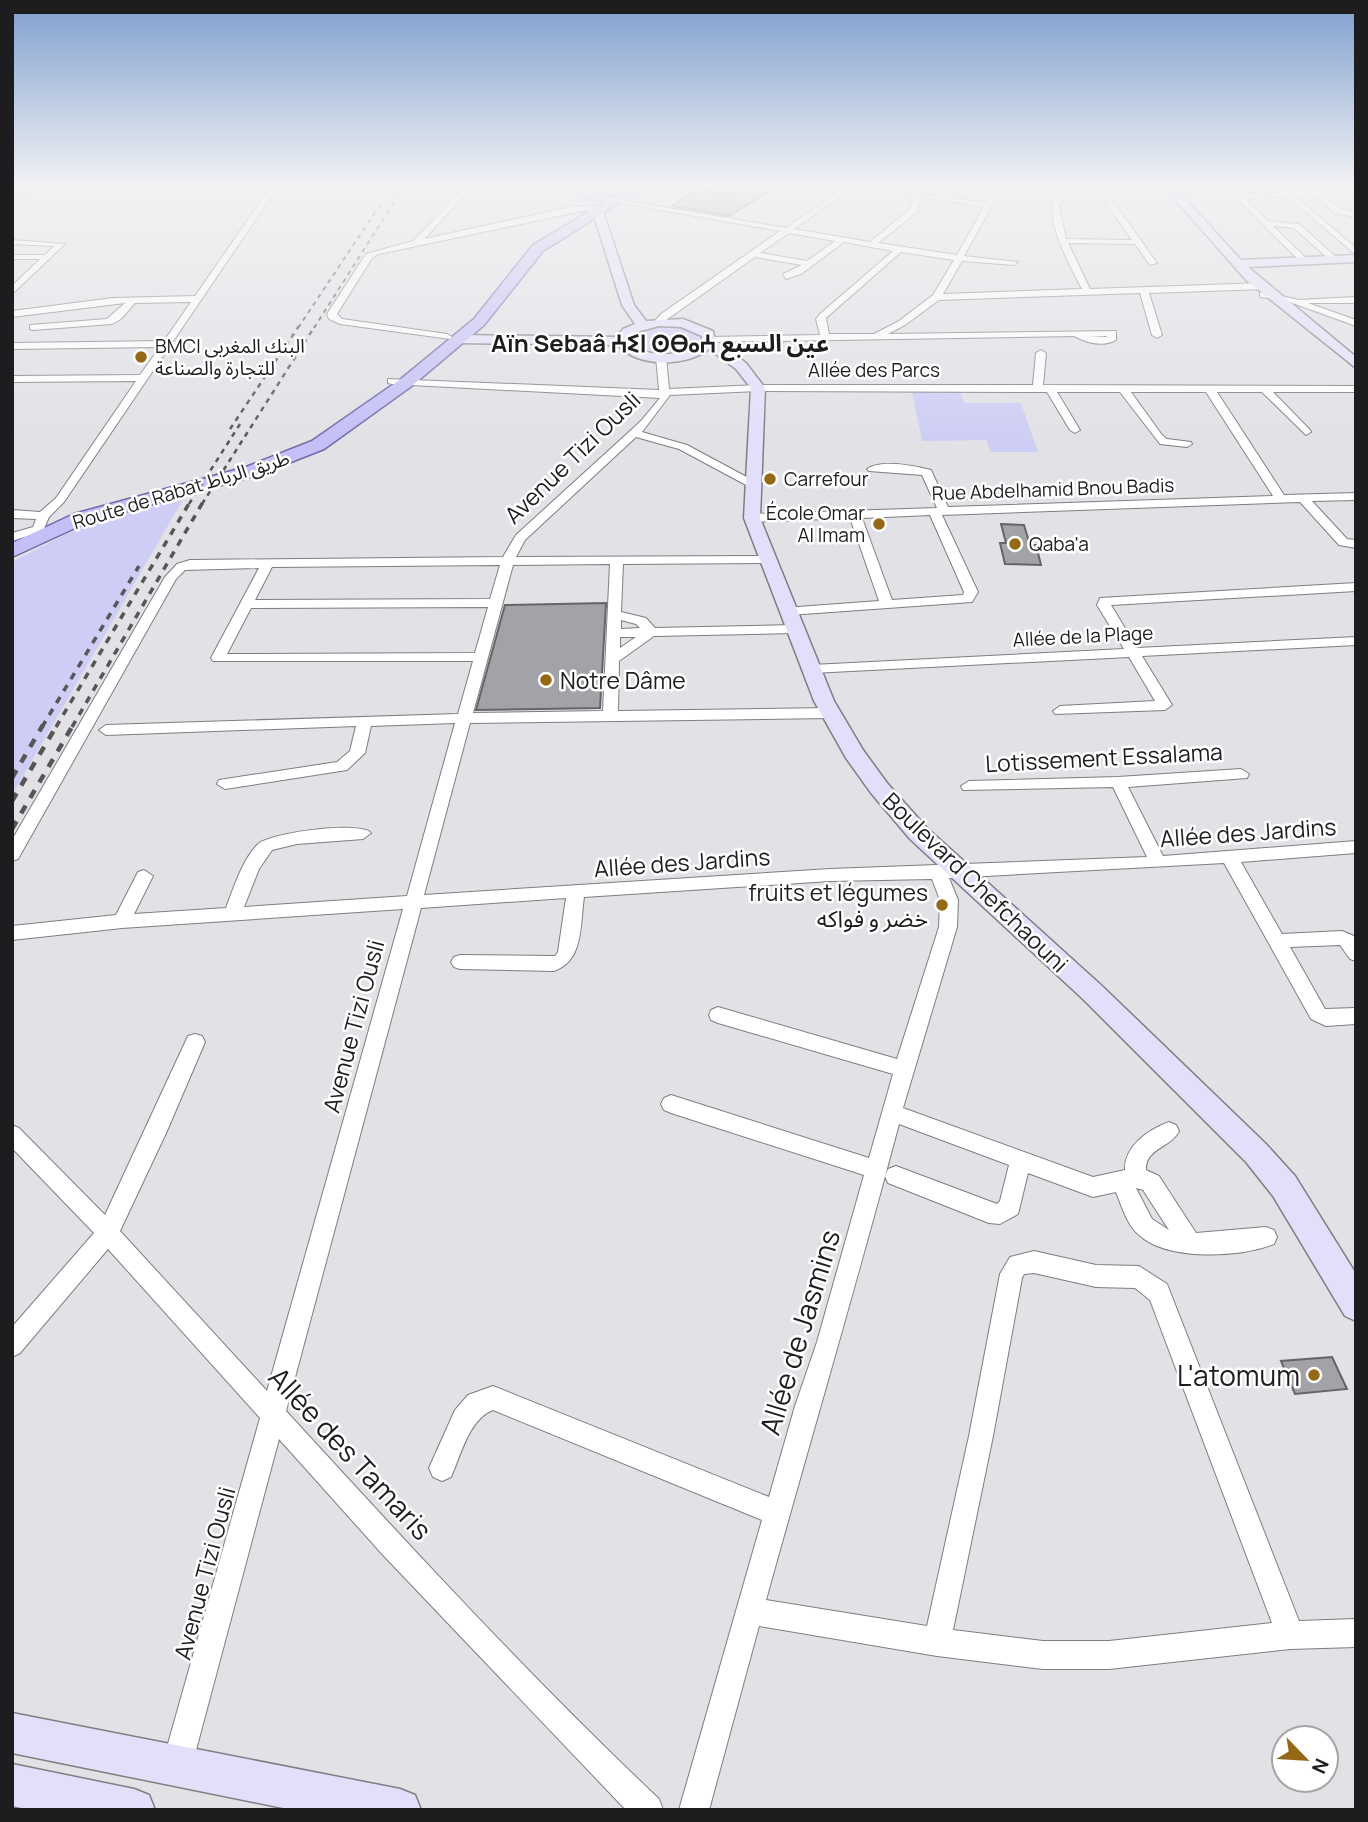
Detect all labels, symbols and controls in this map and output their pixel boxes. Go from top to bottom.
district label: Aïn Sebaâ ⵄⵉⵏ ⵙⴱⴰⵄ عين السبع [491,326,829,362]
place label: BMCI البنك المغربي للتجارة والصناعة [155,333,305,381]
marker: BMCI البنك المغربي للتجارة والصناعة [133,349,149,365]
street label: Allée des Parcs [808,357,940,383]
street label: Avenue Tizi Ousli [497,384,647,530]
street label: Route de Rabat طريق الرباط [69,445,293,535]
place label: Carrefour [784,466,869,492]
marker: Carrefour [762,471,778,487]
street label: Rue Abdelhamid Bnou Badis [931,472,1175,506]
place label: École Omar Al Imam [766,500,865,548]
marker: École Omar Al Imam [871,516,887,532]
place label: Qaba'a [1029,531,1089,557]
marker: Qaba'a [1007,536,1023,552]
street label: Allée de la Plage [1012,619,1154,653]
place label: Notre Dâme [560,664,686,696]
marker: Notre Dâme [538,672,554,688]
street label: Lotissement Essalama [985,735,1223,779]
street label: Boulevard Chefchaouni [876,785,1076,979]
street label: Allée des Jardins [1159,810,1337,854]
street label: Allée des Jardins [593,840,771,884]
place label: fruits et légumes خضر و فواكه [748,876,928,934]
marker: fruits et légumes خضر و فواكه [934,897,950,913]
street label: Avenue Tizi Ousli [315,936,391,1116]
street label: Allée de Jasmins [750,1225,848,1439]
place label: L'atomum [1177,1356,1300,1394]
street label: Allée des Tamaris [261,1358,441,1548]
marker: L'atomum [1306,1367,1322,1383]
street label: Avenue Tizi Ousli [166,1483,242,1663]
north arrow [1270,1724,1340,1794]
text: N [1306,1755,1335,1778]

